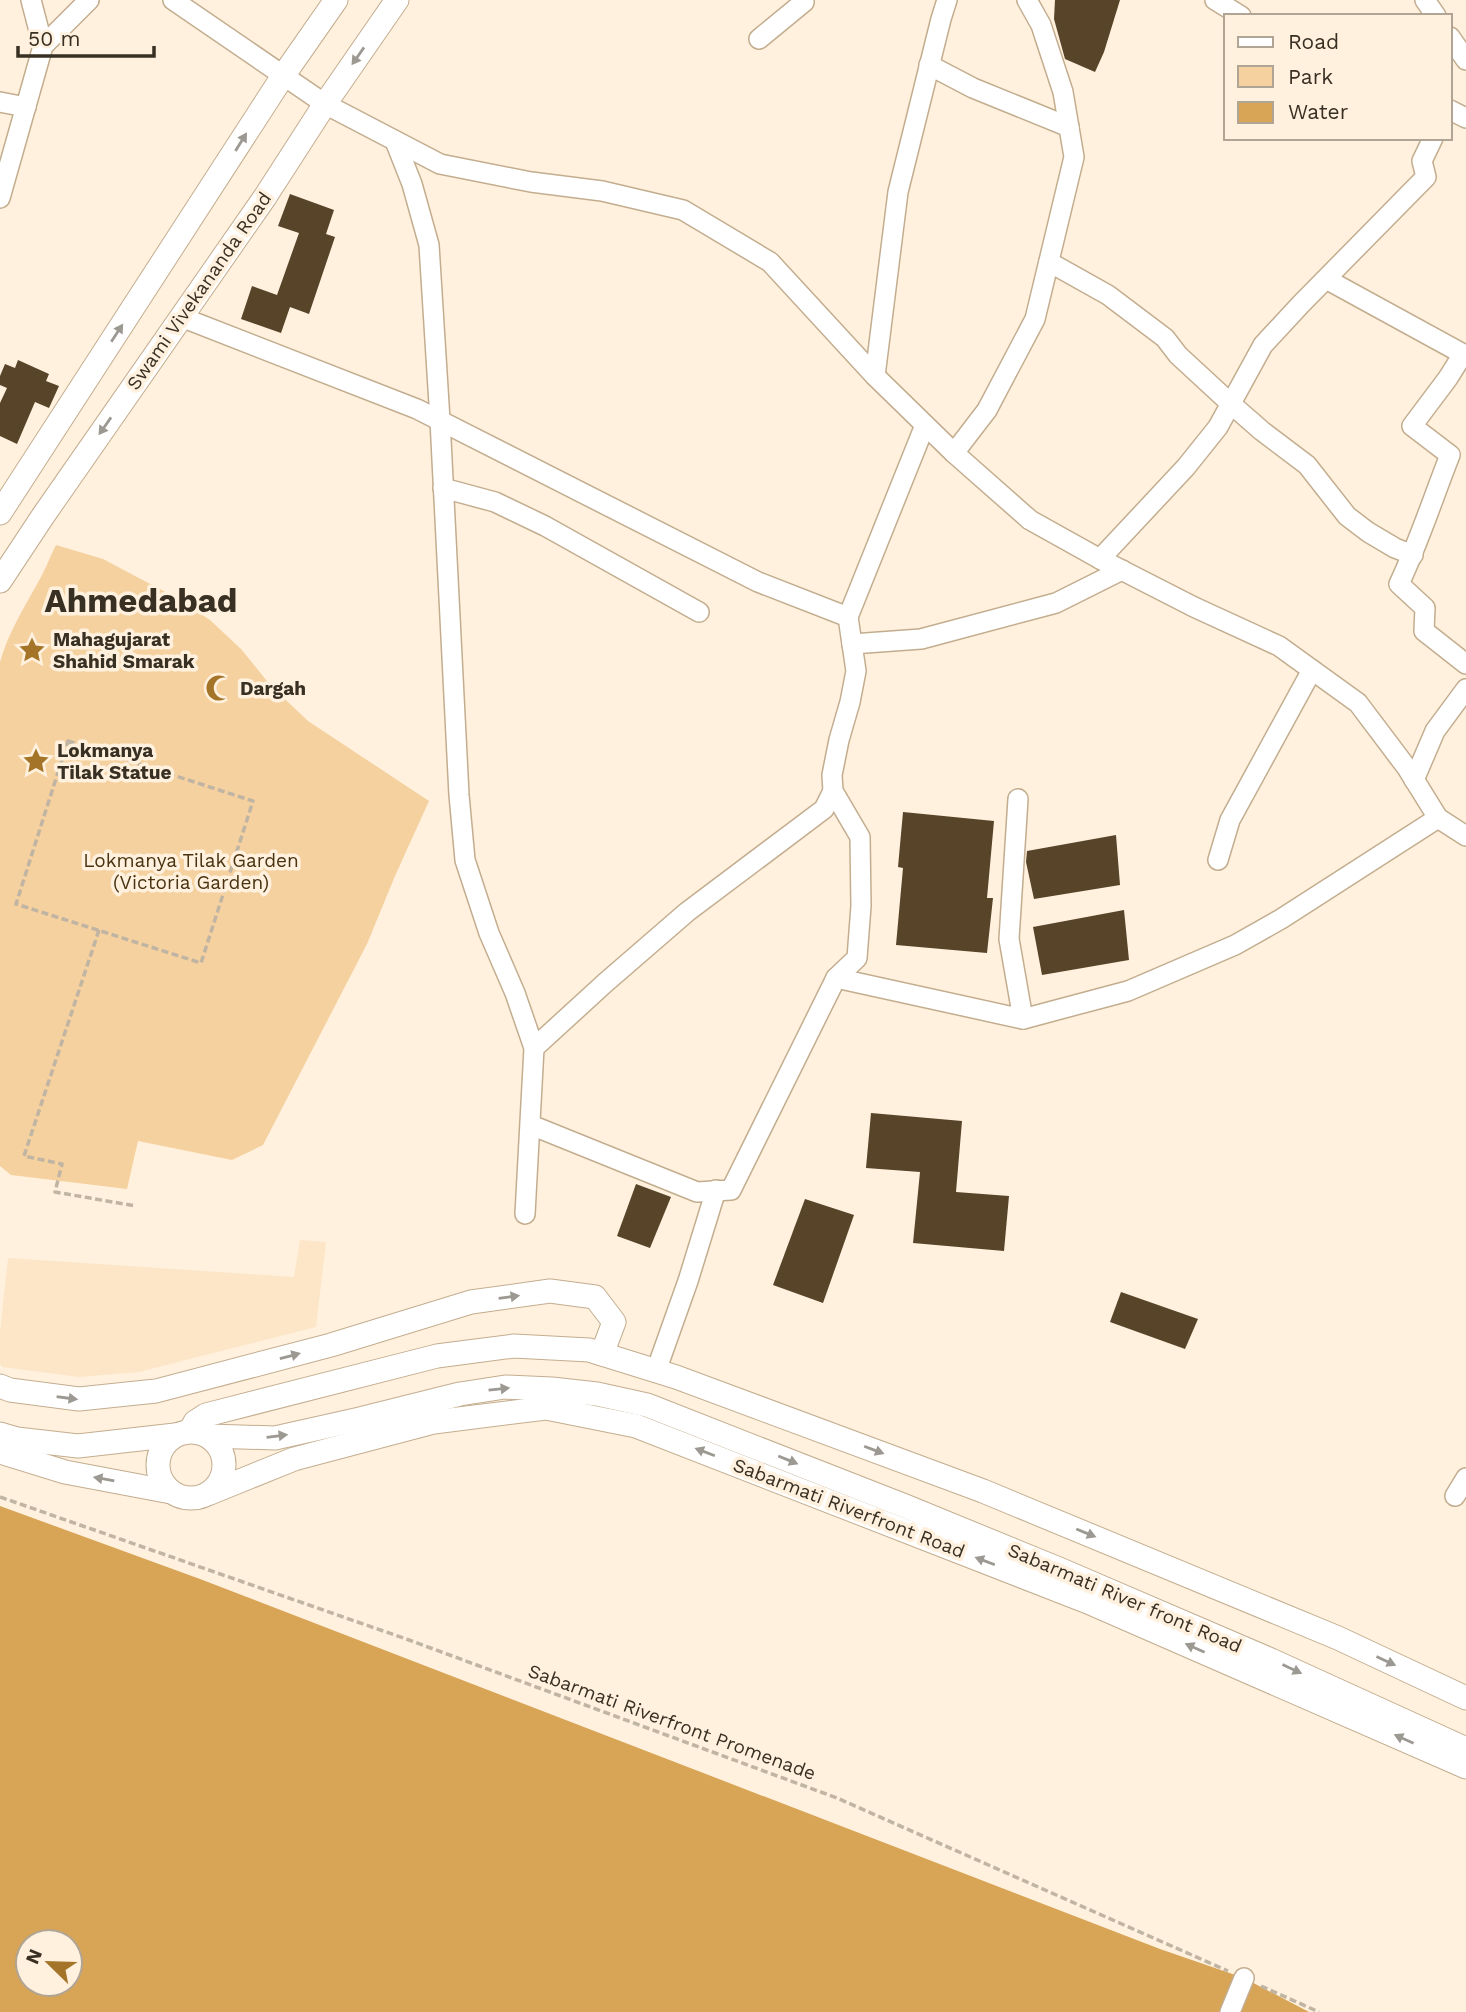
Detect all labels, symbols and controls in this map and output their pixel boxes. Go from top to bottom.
scale bar [18,14,154,58]
legend [1224,14,1452,140]
text: 50 m [28,26,80,51]
text: Road [1288,29,1339,54]
one-way arrow [351,47,365,65]
text: Park [1288,64,1333,89]
text: Water [1288,99,1349,124]
one-way arrow [235,133,248,152]
street label: Swami Vivekananda Road [122,188,276,394]
one-way arrow [111,323,124,343]
one-way arrow [98,417,112,435]
district label: Ahmedabad [45,581,237,620]
place label: Mahagujarat Shahid Smarak [53,628,195,673]
place icon: Mahagujarat Shahid Smarak [17,635,47,665]
mosque icon: Dargah [204,673,234,703]
place label: Dargah [240,677,306,700]
place label: Lokmanya Tilak Statue [57,739,171,784]
place icon: Lokmanya Tilak Statue [21,746,51,776]
park label: Lokmanya Tilak Garden (Victoria Garden) [83,849,299,894]
one-way arrow [498,1291,520,1302]
one-way arrow [279,1350,301,1361]
one-way arrow [488,1383,510,1394]
one-way arrow [56,1392,78,1403]
one-way arrow [266,1431,288,1442]
one-way arrow [864,1445,885,1456]
one-way arrow [694,1446,715,1457]
street label: Sabarmati Riverfront Road [730,1453,968,1563]
one-way arrow [778,1454,799,1465]
one-way arrow [93,1474,115,1485]
one-way arrow [1076,1528,1097,1539]
street label: Sabarmati River front Road [1005,1538,1245,1658]
one-way arrow [974,1556,995,1567]
one-way arrow [1184,1643,1205,1654]
one-way arrow [1375,1655,1396,1666]
street label: Sabarmati Riverfront Promenade [525,1659,819,1785]
one-way arrow [1282,1664,1303,1675]
one-way arrow [1393,1734,1414,1745]
north arrow [14,1928,84,1998]
text: N [20,1946,47,1968]

